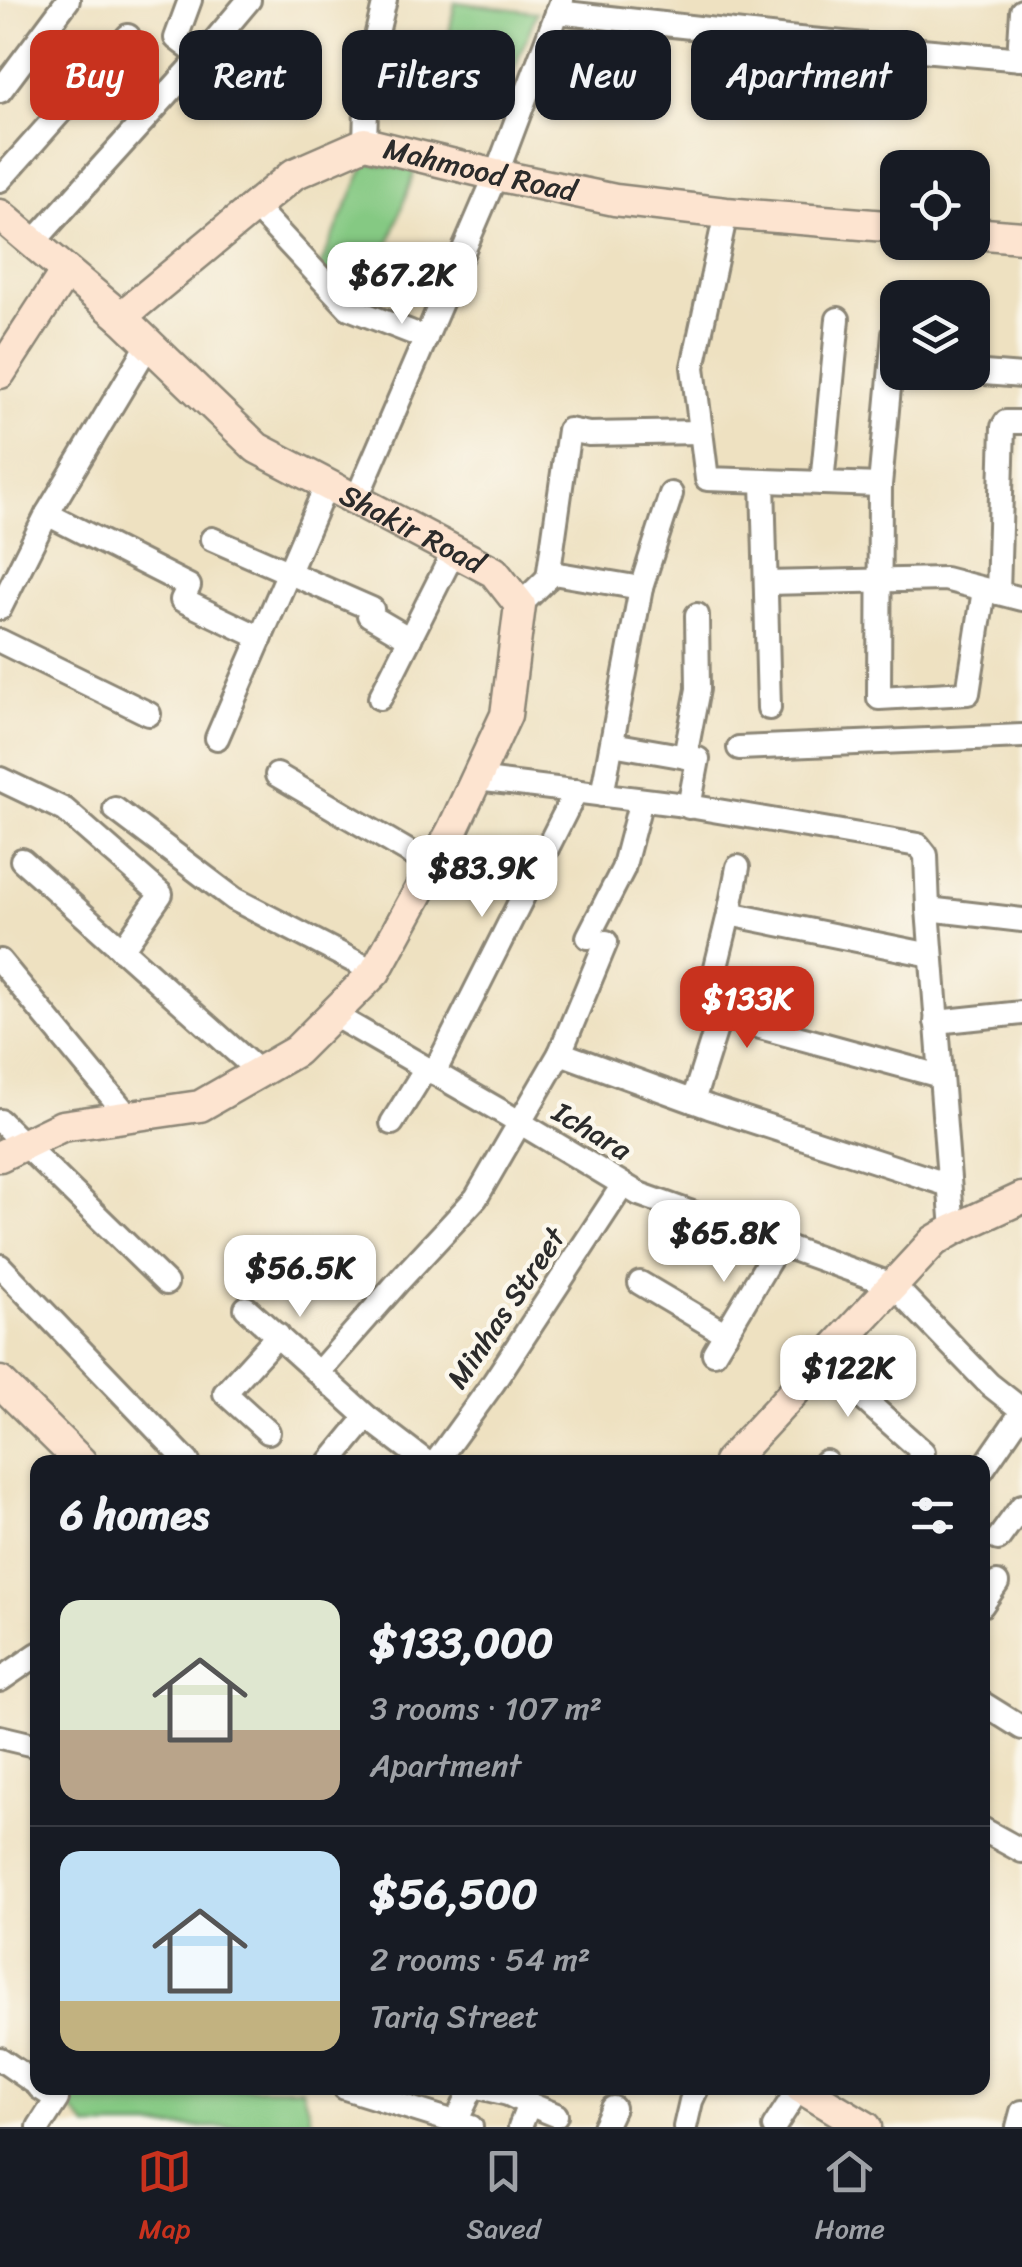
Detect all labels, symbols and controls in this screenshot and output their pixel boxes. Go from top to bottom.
chip: Buy [30,30,159,120]
chip: Rent [179,30,322,120]
chip: Filters [342,30,515,120]
chip: New [535,30,671,120]
chip: Apartment [691,30,927,120]
street label: Mahmood Road [378,121,583,219]
map controls [880,150,990,390]
button: locate [880,150,990,260]
pin: $67.2K [321,242,483,327]
text: $67.2K [349,246,455,303]
button: layers [880,280,990,390]
street label: Shakir Road [329,469,496,591]
pin: $83.9K [401,835,563,920]
text: $83.9K [428,839,536,896]
pin: $133K [677,966,817,1051]
text: $133K [702,970,792,1027]
street label: Ichara [541,1085,643,1177]
pin: $65.8K [643,1200,805,1285]
text: $65.8K [670,1204,778,1261]
street label: Minhas Street [432,1214,581,1400]
pin: $56.5K [219,1235,381,1320]
text: $56.5K [246,1239,354,1296]
pin: $122K [778,1335,918,1420]
text: $122K [802,1339,894,1396]
text: 6 homes [60,1478,209,1552]
icon: filters [905,1488,960,1543]
text: $133,000 [370,1606,553,1680]
icon: home [140,1640,260,1760]
text: 3 rooms · 107 m² [370,1680,602,1737]
text: Apartment [370,1737,521,1794]
text: $56,500 [370,1857,538,1931]
icon: home [140,1891,260,2011]
text: 2 rooms · 54 m² [370,1931,590,1988]
text: Tariq Street [370,1988,539,2045]
tab: Map [137,2144,192,2253]
tab: Saved [467,2144,540,2253]
tab: Home [815,2144,885,2253]

